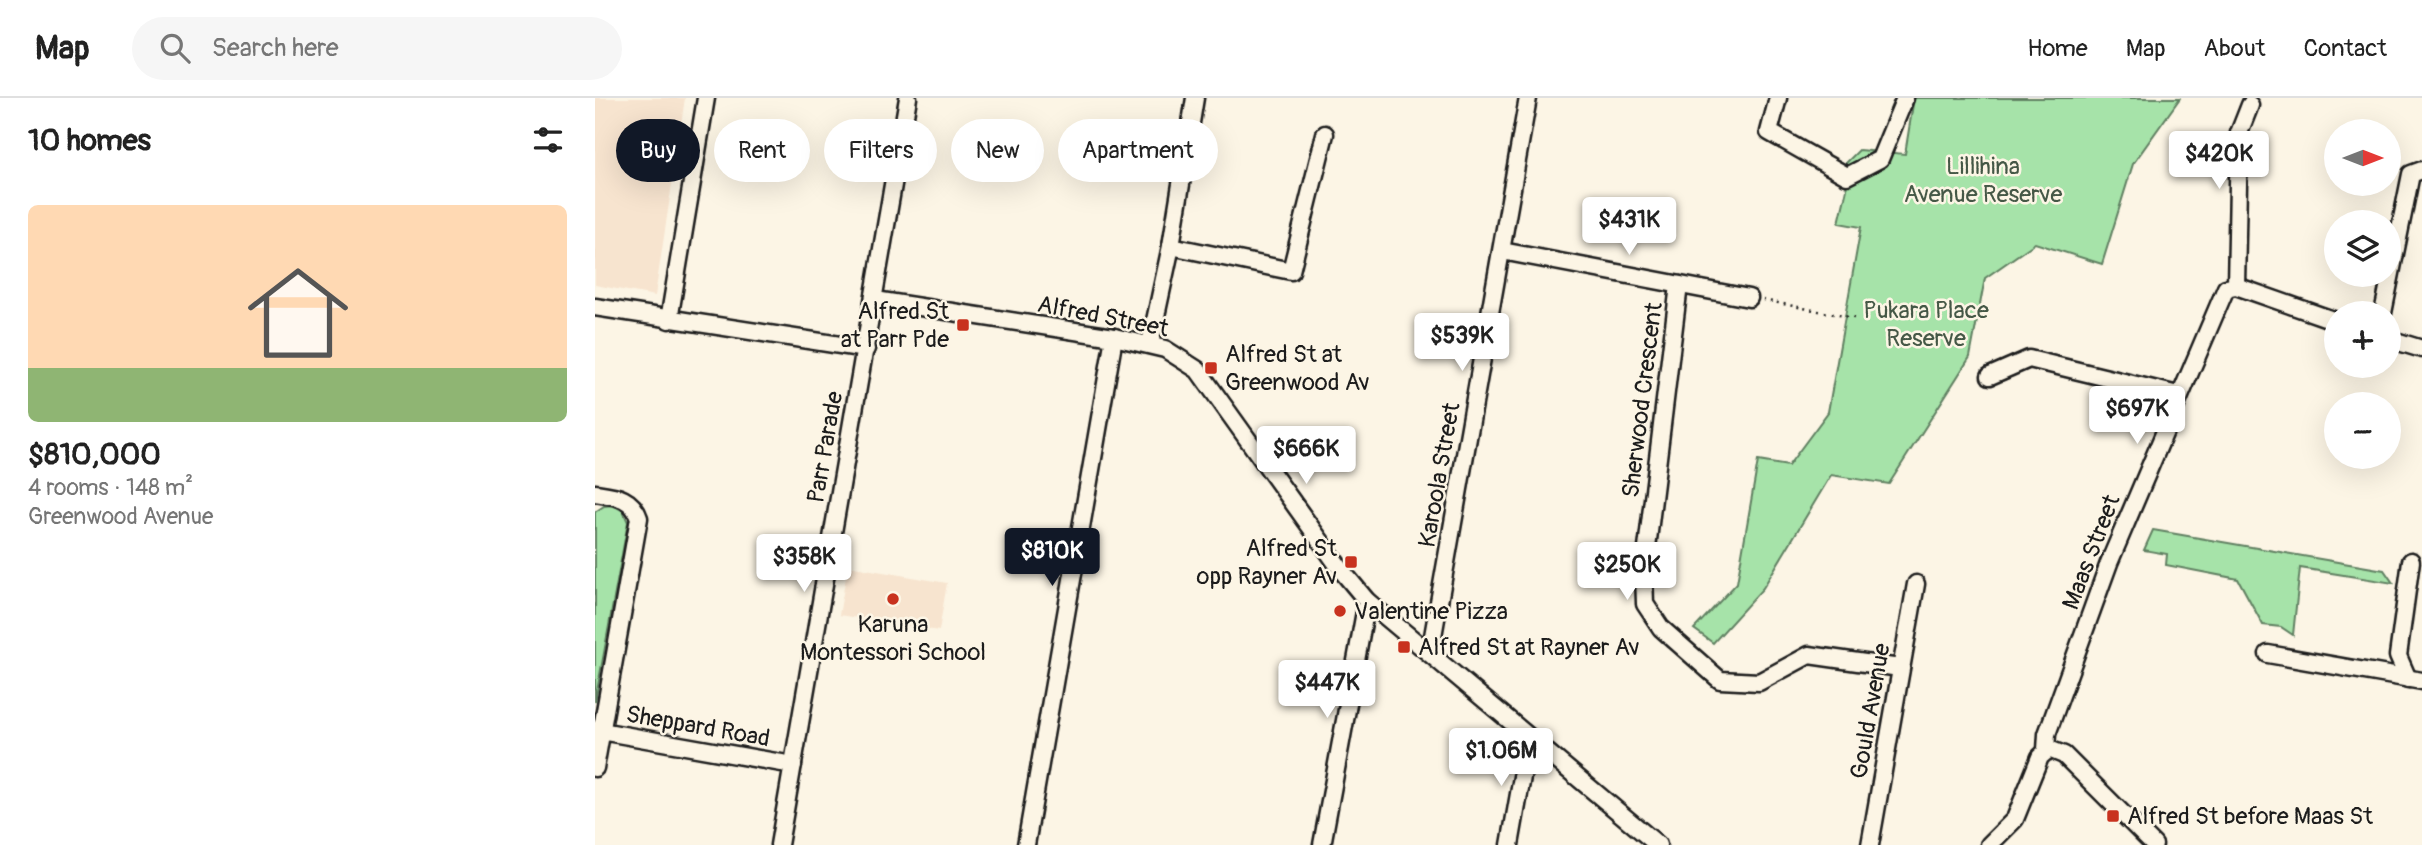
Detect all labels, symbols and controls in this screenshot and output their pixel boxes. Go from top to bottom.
search box [132,17,622,80]
text: Map [35,28,90,69]
icon: search [156,29,194,67]
text: Search here [212,32,339,64]
text: Home [2027,34,2088,63]
text: Map [2126,34,2166,63]
text: About [2204,34,2266,63]
text: Contact [2304,34,2387,63]
chip: Buy [616,119,700,182]
chip: Rent [714,119,810,182]
chip: Filters [824,119,937,182]
chip: New [951,119,1044,182]
chip: Apartment [1058,119,1218,182]
north arrow [2324,119,2401,196]
map controls [2324,119,2401,469]
icon: filters [529,121,567,159]
text: 10 homes [28,122,151,159]
pin: $420K [2170,132,2268,191]
text: $420K [2185,139,2253,168]
park label: Lillihina Avenue Reserve [1904,152,2062,209]
pin: $431K [1580,198,1678,257]
text: $431K [1598,205,1660,234]
button: layers [2324,210,2401,287]
icon: home [235,250,361,376]
street label: Alfred Street [1035,290,1171,343]
park label: Pukara Place Reserve [1863,296,1989,353]
place label: Alfred St at Parr Pde [841,297,949,354]
street label: Sherwood Crescent [1616,300,1669,499]
button: + [2324,301,2401,378]
pin: $539K [1413,314,1511,373]
marker: Alfred St at Parr Pde [955,317,971,333]
text: $539K [1430,321,1494,350]
place label: Alfred St at Greenwood Av [1225,340,1370,397]
marker: Alfred St at Greenwood Av [1203,360,1219,376]
pin: $697K [2088,386,2186,446]
street label: Parr Parade [801,389,850,505]
button: − [2324,392,2401,469]
text: $697K [2105,394,2169,423]
street label: Karoola Street [1412,400,1467,550]
pin: $666K [1257,426,1355,486]
text: $666K [1273,434,1339,463]
text: $810,000 [28,436,161,473]
text: 4 rooms · 148 m² [28,473,193,502]
street label: Maas Street [2056,490,2127,614]
text: Greenwood Avenue [28,502,213,531]
pin: $810K [1003,528,1101,588]
pin: $358K [755,534,853,594]
place label: Alfred St opp Rayner Av [1197,534,1337,591]
text: $810K [1021,536,1083,565]
text: $358K [772,542,836,571]
pin: $250K [1578,542,1676,602]
text: $250K [1593,550,1661,579]
marker: Alfred St opp Rayner Av [1343,554,1359,570]
marker: Karuna Montessori School [885,591,901,607]
place label: Valentine Pizza [1354,597,1508,626]
marker: Valentine Pizza [1332,603,1348,619]
place label: Karuna Montessori School [800,610,986,667]
place label: Alfred St at Rayner Av [1418,633,1640,662]
marker: Alfred St at Rayner Av [1396,639,1412,655]
street label: Gould Avenue [1844,641,1897,781]
pin: $447K [1278,660,1376,720]
text: $447K [1294,668,1360,697]
street label: Sheppard Road [624,700,772,753]
pin: $1.06M [1444,728,1558,788]
text: $1.06M [1465,736,1537,765]
place label: Alfred St before Maas St [2127,802,2373,831]
marker: Alfred St before Maas St [2105,808,2121,824]

